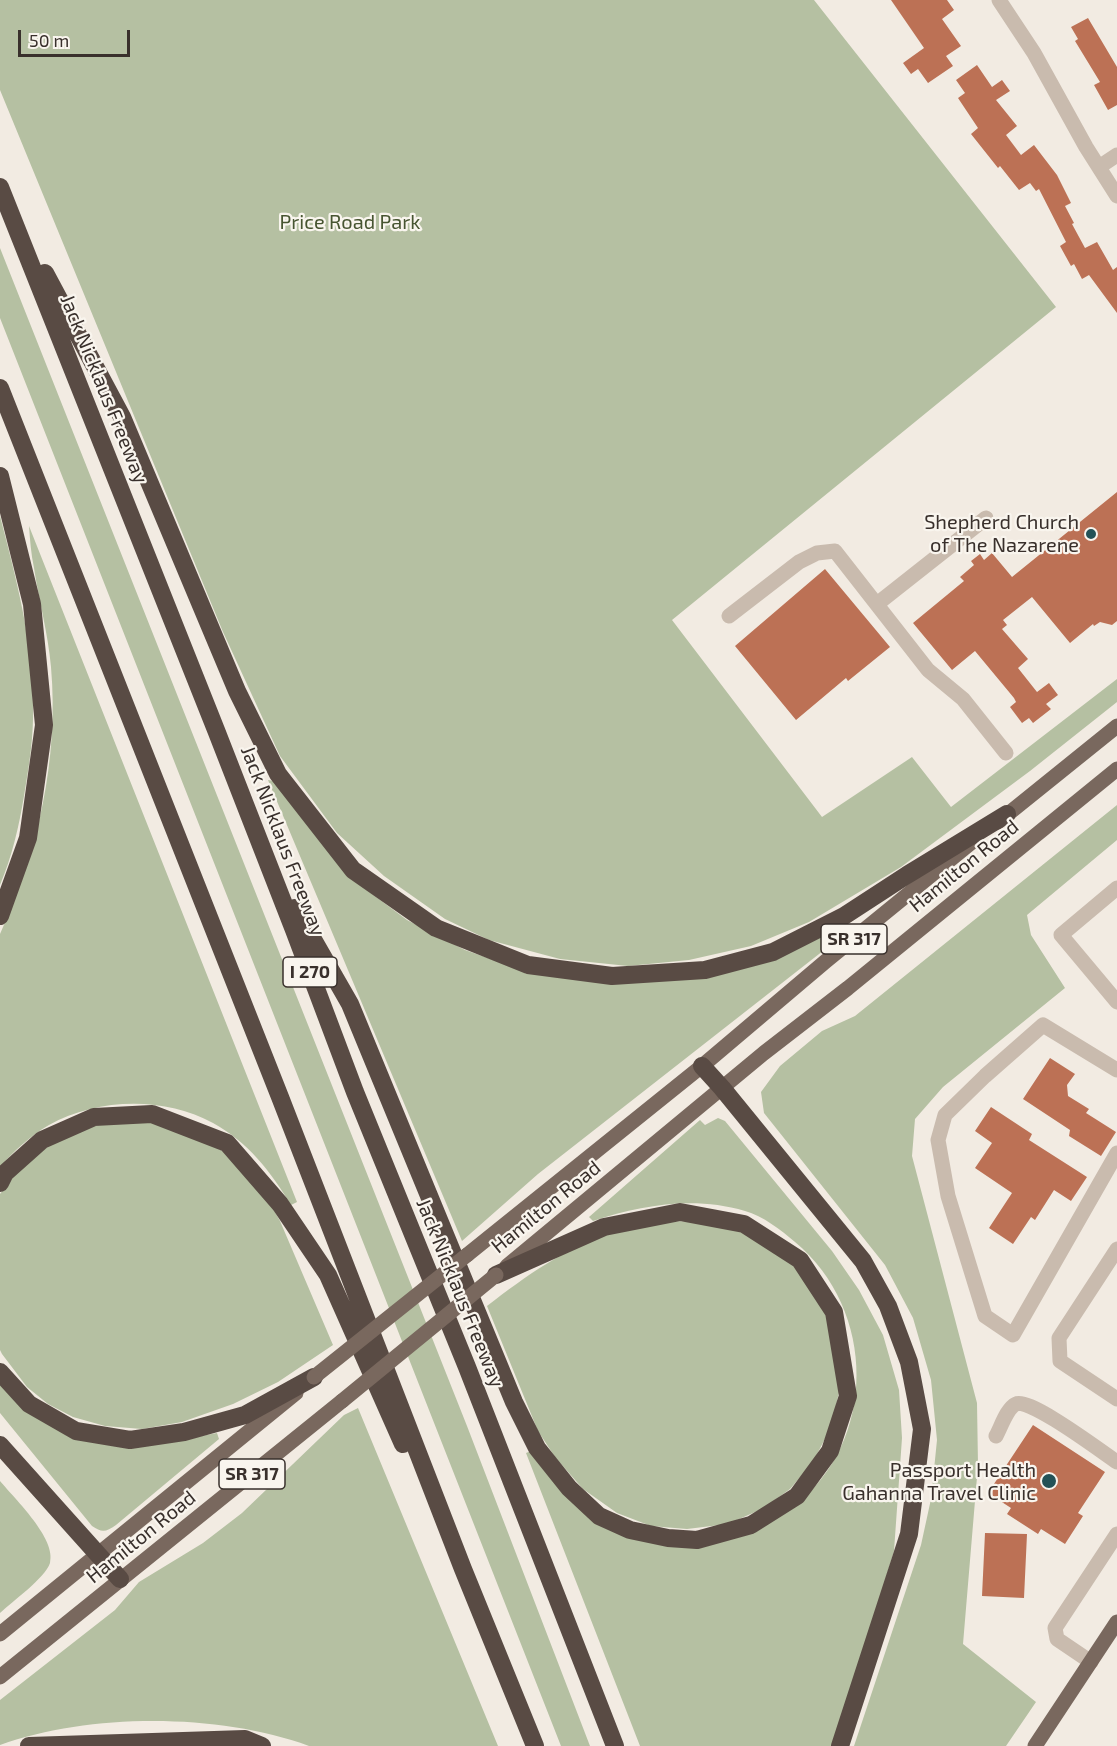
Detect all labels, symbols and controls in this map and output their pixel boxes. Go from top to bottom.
scale bar [21,18,134,56]
text: 50 m [29,29,69,51]
park label: Price Road Park [279,210,421,234]
street label: Jack Nicklaus Freeway [55,291,153,487]
place label: Shepherd Church of The Nazarene [924,510,1079,557]
marker: Shepherd Church of The Nazarene [1084,527,1098,541]
street label: Jack Nicklaus Freeway [236,742,330,940]
street label: Hamilton Road [904,815,1024,917]
road number: SR 317 [821,924,887,954]
road number: I 270 [283,957,337,987]
street label: Hamilton Road [486,1156,606,1258]
street label: Jack Nicklaus Freeway [411,1195,509,1391]
place label: Passport Health Gahanna Travel Clinic [842,1458,1036,1505]
road number: SR 317 [219,1459,285,1489]
marker: Passport Health Gahanna Travel Clinic [1040,1472,1058,1490]
street label: Hamilton Road [81,1486,201,1588]

